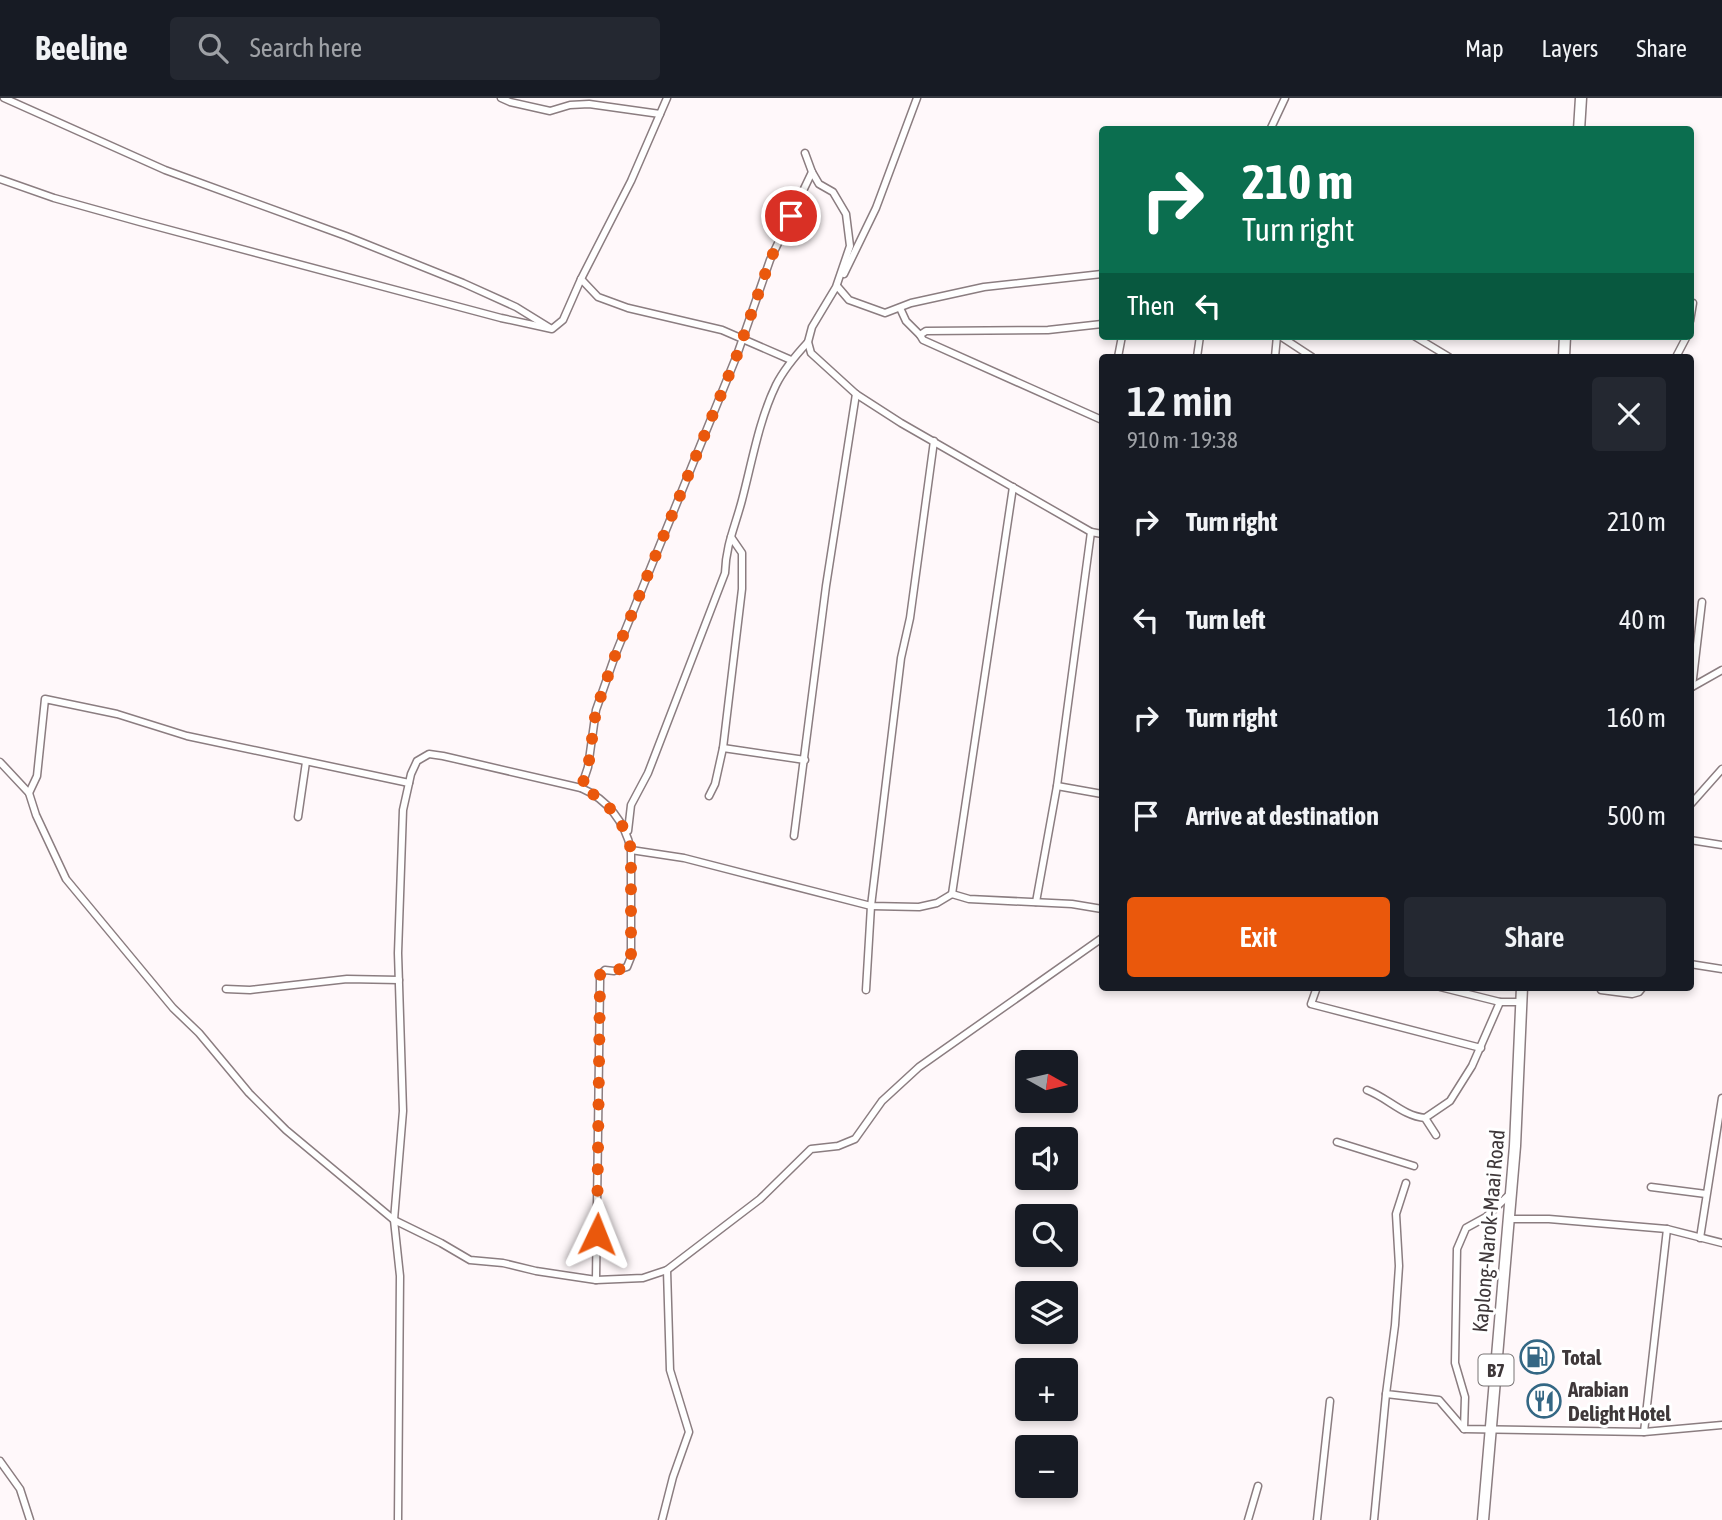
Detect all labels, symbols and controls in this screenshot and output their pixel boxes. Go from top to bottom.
search box [170,17,660,80]
text: Beeline [35,29,128,67]
icon: search [194,29,232,67]
text: Search here [250,33,362,63]
text: Map [1465,35,1504,62]
text: Layers [1542,35,1598,62]
text: Share [1636,35,1687,62]
text: 210 m [1242,153,1353,209]
icon: right [1127,154,1218,245]
pin [761,186,821,246]
icon: arrive [772,197,810,235]
text: Turn right [1242,211,1355,248]
icon: left [1189,287,1227,325]
text: Then [1127,291,1175,321]
text: 12 min [1127,377,1233,425]
button: close [1592,377,1666,451]
text: 910 m · 19:38 [1127,427,1238,453]
icon: right [1127,503,1165,541]
text: Turn right [1186,507,1277,537]
text: 210 m [1607,507,1666,537]
icon: left [1127,601,1165,639]
text: Turn left [1186,605,1266,635]
text: 40 m [1619,605,1666,635]
icon: right [1127,699,1165,737]
text: Turn right [1186,703,1277,733]
text: 160 m [1607,703,1666,733]
icon: arrive [1127,797,1165,835]
text: Arrive at destination [1186,801,1379,831]
text: 500 m [1607,801,1666,831]
button: Exit [1127,897,1390,977]
button: Share [1404,897,1666,977]
north arrow [1015,1050,1078,1113]
map controls [1015,1050,1078,1498]
button: sound [1015,1127,1078,1190]
street label: Kaplong-Narok-Maai Road [1467,1129,1509,1333]
position arrow [560,1197,634,1271]
button: search [1015,1204,1078,1267]
button: layers [1015,1281,1078,1344]
fuel station icon: Total [1518,1338,1556,1376]
place label: Total [1562,1345,1602,1369]
road number: B7 [1478,1354,1514,1386]
button: + [1015,1358,1078,1421]
place label: Arabian Delight Hotel [1567,1377,1671,1425]
restaurant icon: Arabian Delight Hotel [1525,1382,1563,1420]
button: − [1015,1435,1078,1498]

